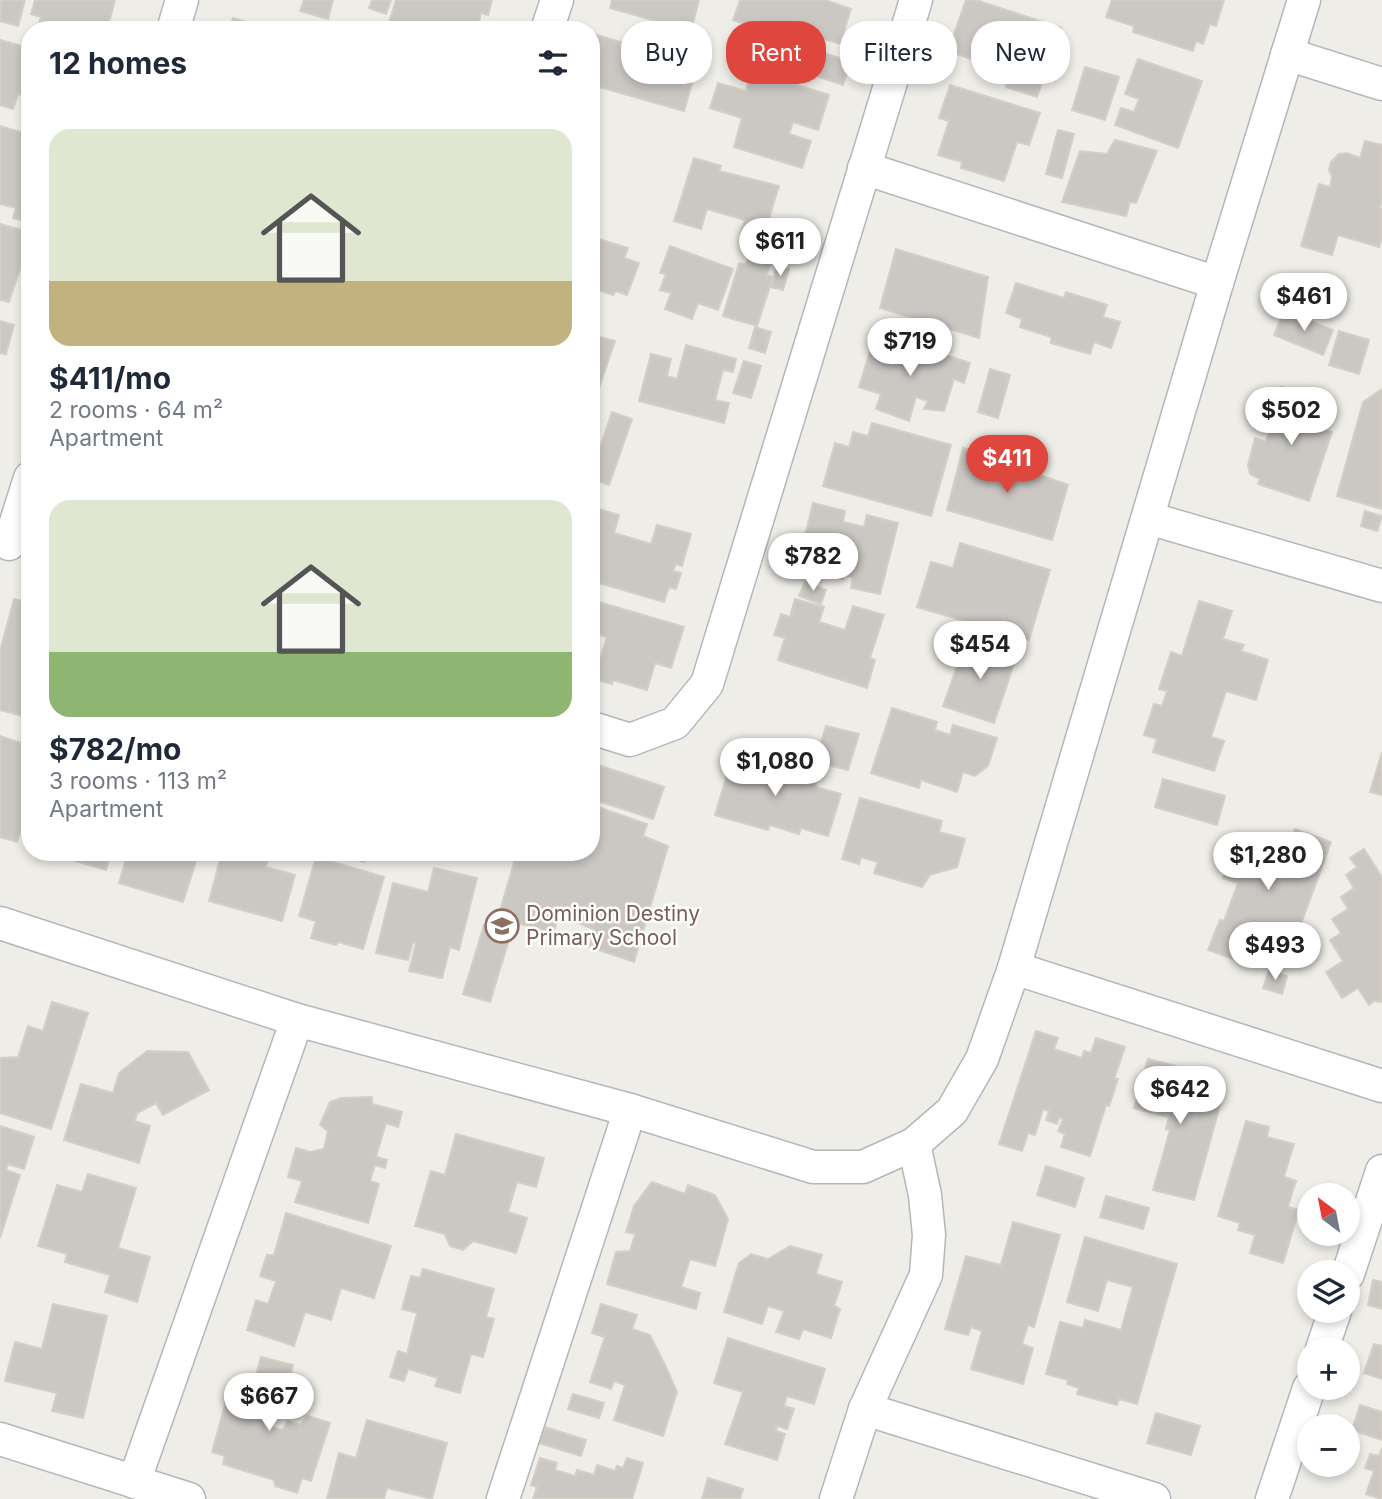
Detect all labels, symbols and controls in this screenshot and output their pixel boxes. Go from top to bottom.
chip: Buy [621,21,712,84]
chip: Rent [726,21,826,84]
chip: Filters [840,21,957,84]
chip: New [971,21,1070,84]
icon: filters [534,44,572,82]
text: 12 homes [49,45,187,81]
icon: home [248,175,374,301]
pin: $611 [739,218,821,278]
text: $611 [755,227,805,255]
pin: $461 [1263,274,1345,333]
text: $461 [1276,282,1332,310]
pin: $719 [869,318,951,378]
text: $719 [883,327,937,355]
text: $411/mo [49,360,171,396]
pin: $502 [1250,388,1332,447]
text: 2 rooms · 64 m² [49,396,223,424]
text: $502 [1261,396,1321,424]
text: Apartment [49,424,163,452]
pin: $411 [966,435,1048,495]
text: $411 [982,444,1032,472]
pin: $782 [772,534,854,593]
text: $782 [784,542,842,570]
icon: home [248,546,374,672]
pin: $454 [939,622,1021,681]
text: $454 [950,630,1010,658]
text: $782/mo [49,731,182,767]
pin: $1,080 [718,738,832,798]
text: $1,080 [736,747,814,775]
text: 3 rooms · 113 m² [49,767,227,795]
text: Apartment [49,795,163,823]
pin: $1,280 [1211,832,1325,892]
text: $1,280 [1229,841,1307,869]
place label: Dominion Destiny Primary School [526,901,700,950]
school or university icon: Dominion Destiny Primary School [483,907,521,945]
pin: $493 [1234,922,1316,982]
text: $493 [1245,931,1305,959]
pin: $642 [1139,1066,1221,1126]
text: $642 [1150,1075,1210,1103]
north arrow [1297,1183,1360,1246]
map controls [1297,1183,1360,1477]
button: layers [1297,1260,1360,1323]
button: + [1297,1337,1360,1400]
pin: $667 [228,1374,310,1433]
text: $667 [240,1382,298,1410]
button: − [1297,1414,1360,1477]

